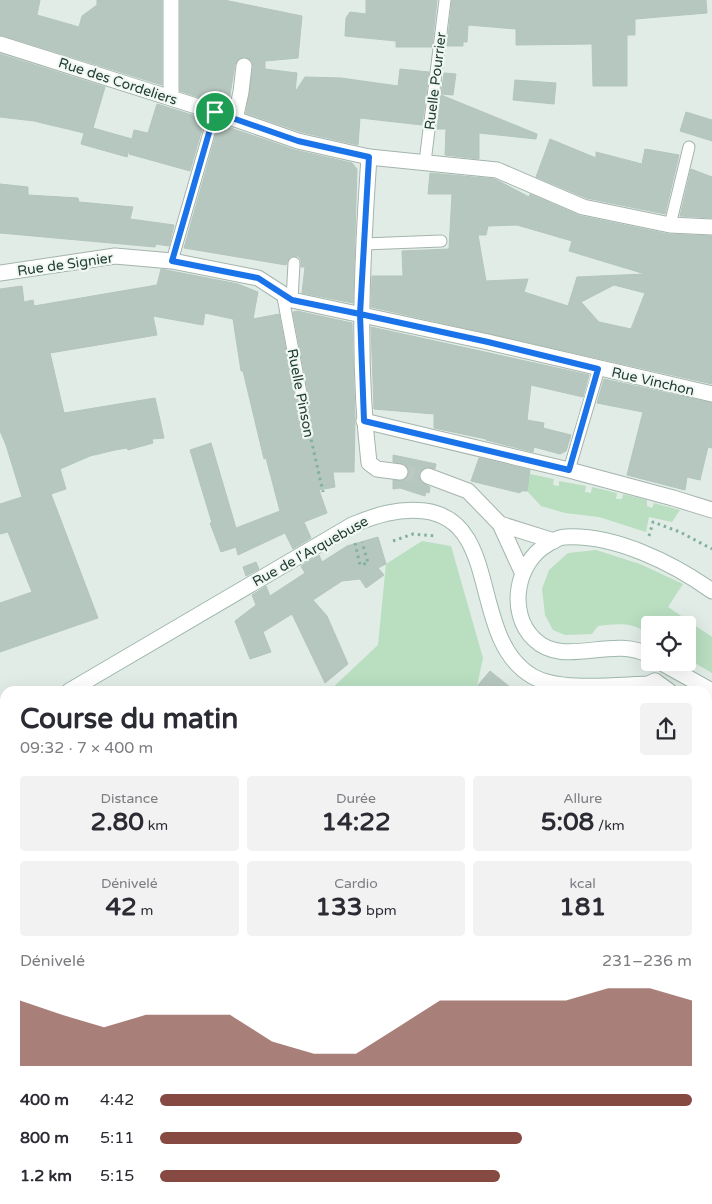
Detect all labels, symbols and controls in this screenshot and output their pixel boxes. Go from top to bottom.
street label: Ruelle Pourrier [421,30,450,131]
street label: Rue des Cordeliers [56,54,180,109]
pin [194,91,236,133]
icon: arrive [201,98,229,126]
street label: Rue de Signier [16,249,115,280]
street label: Ruelle Pinson [284,347,317,439]
street label: Rue Vinchon [610,364,696,399]
street label: Rue de l'Arquebuse [249,512,371,590]
map controls [641,616,696,671]
button: locate [641,616,696,671]
text: Course du matin [20,702,238,736]
button: share [640,703,692,755]
text: 09:32 · 7 × 400 m [20,738,153,758]
text: Distance [101,790,158,807]
text: Durée [336,790,376,807]
text: Allure [563,790,602,807]
text: 2.80 [91,807,144,837]
text: 14:22 [321,807,391,837]
text: 5:08 [541,807,594,837]
text: km [144,817,168,834]
text: /km [594,817,625,834]
text: Dénivelé [101,875,158,892]
text: Cardio [334,875,378,892]
text: kcal [570,875,596,892]
text: 42 [105,892,137,922]
text: 133 [315,892,362,922]
text: 181 [559,892,606,922]
text: m [137,902,153,919]
text: bpm [362,902,397,919]
text: Dénivelé [20,951,85,971]
text: 231–236 m [602,951,692,971]
text: 400 m [20,1090,69,1110]
text: 4:42 [100,1090,134,1110]
text: 800 m [20,1128,69,1148]
text: 5:11 [100,1128,134,1148]
text: 1.2 km [20,1166,72,1186]
text: 5:15 [100,1166,134,1186]

